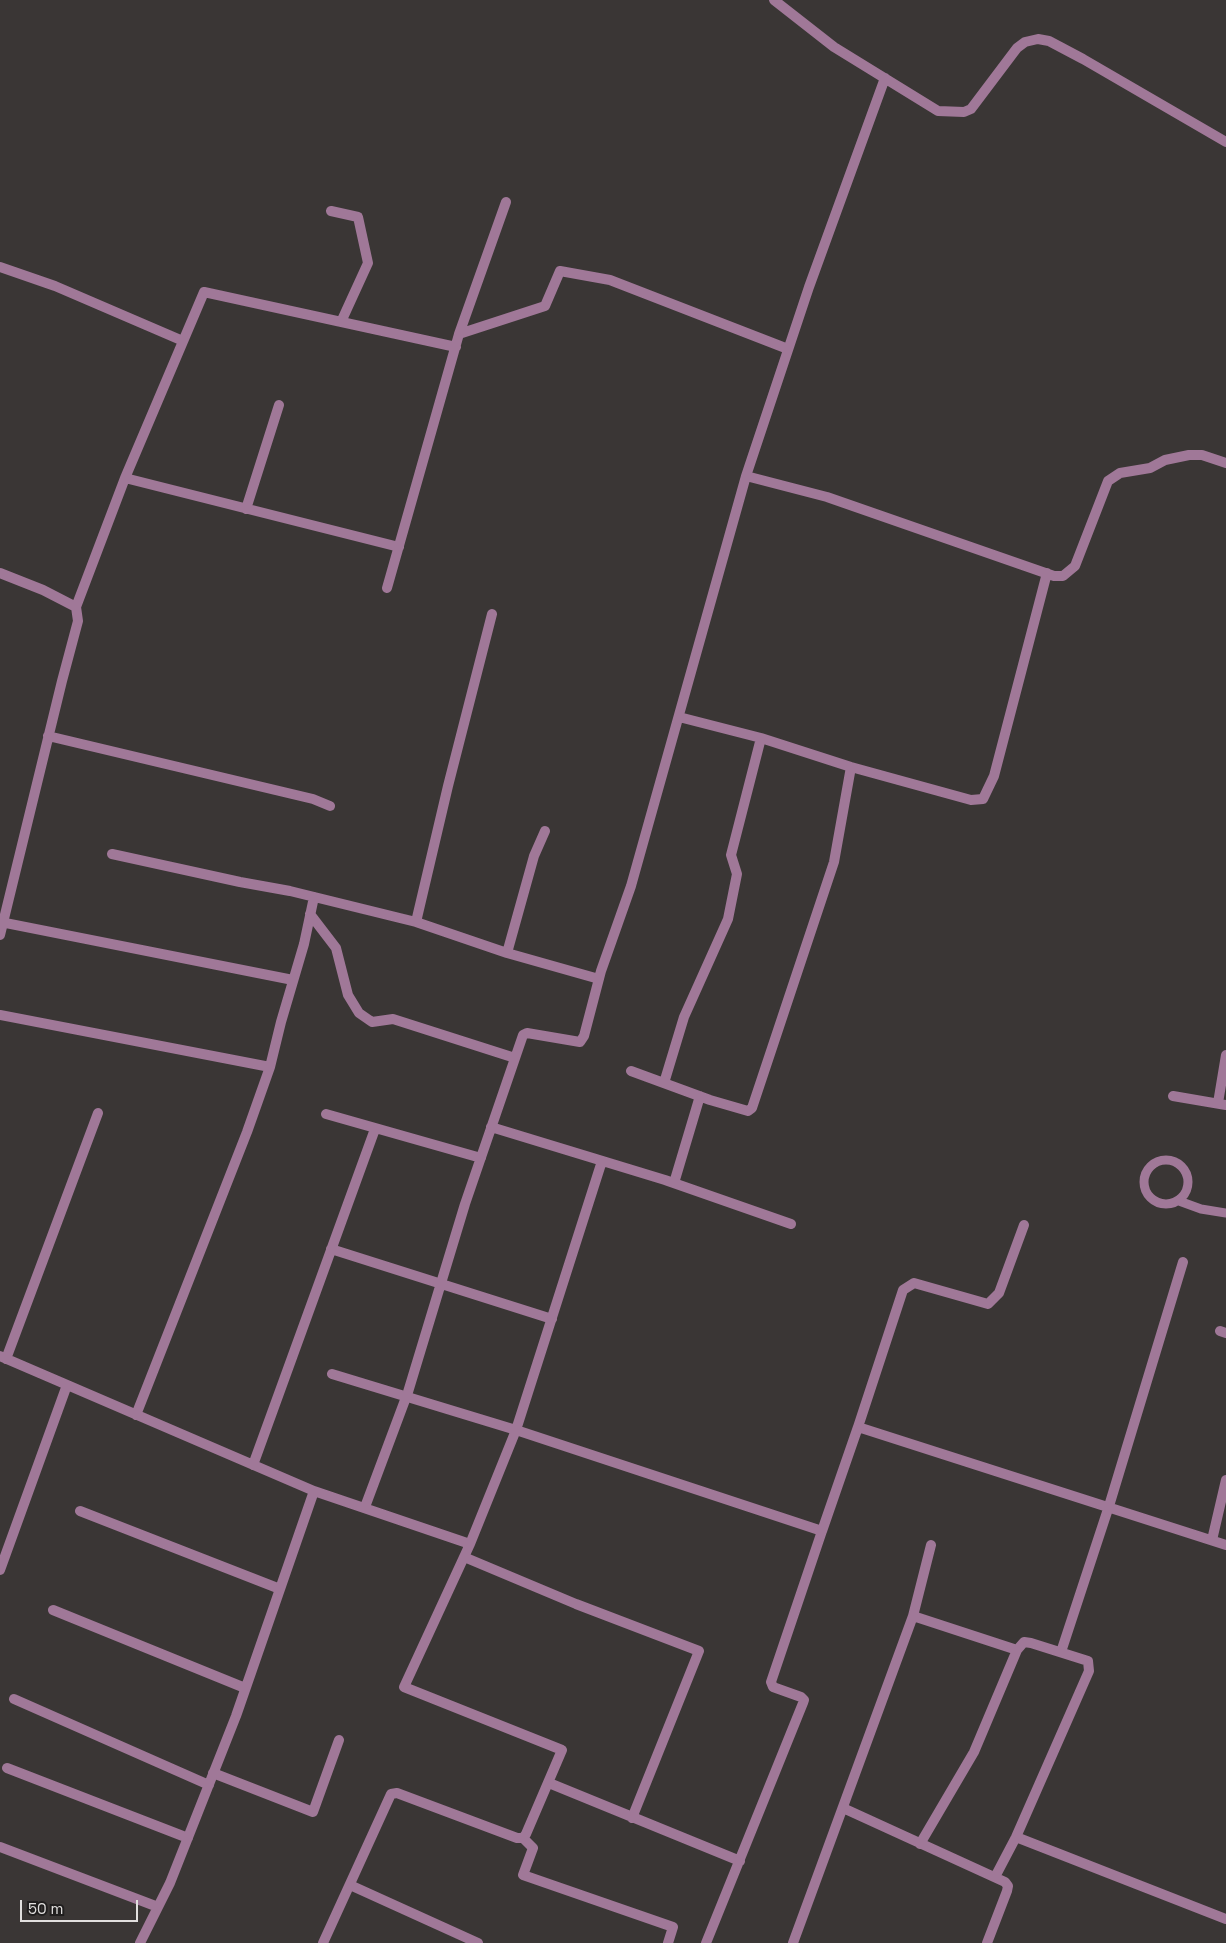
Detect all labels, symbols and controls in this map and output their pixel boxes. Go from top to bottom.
scale bar [22,1890,140,1922]
text: 50 m [28,1899,63,1918]

